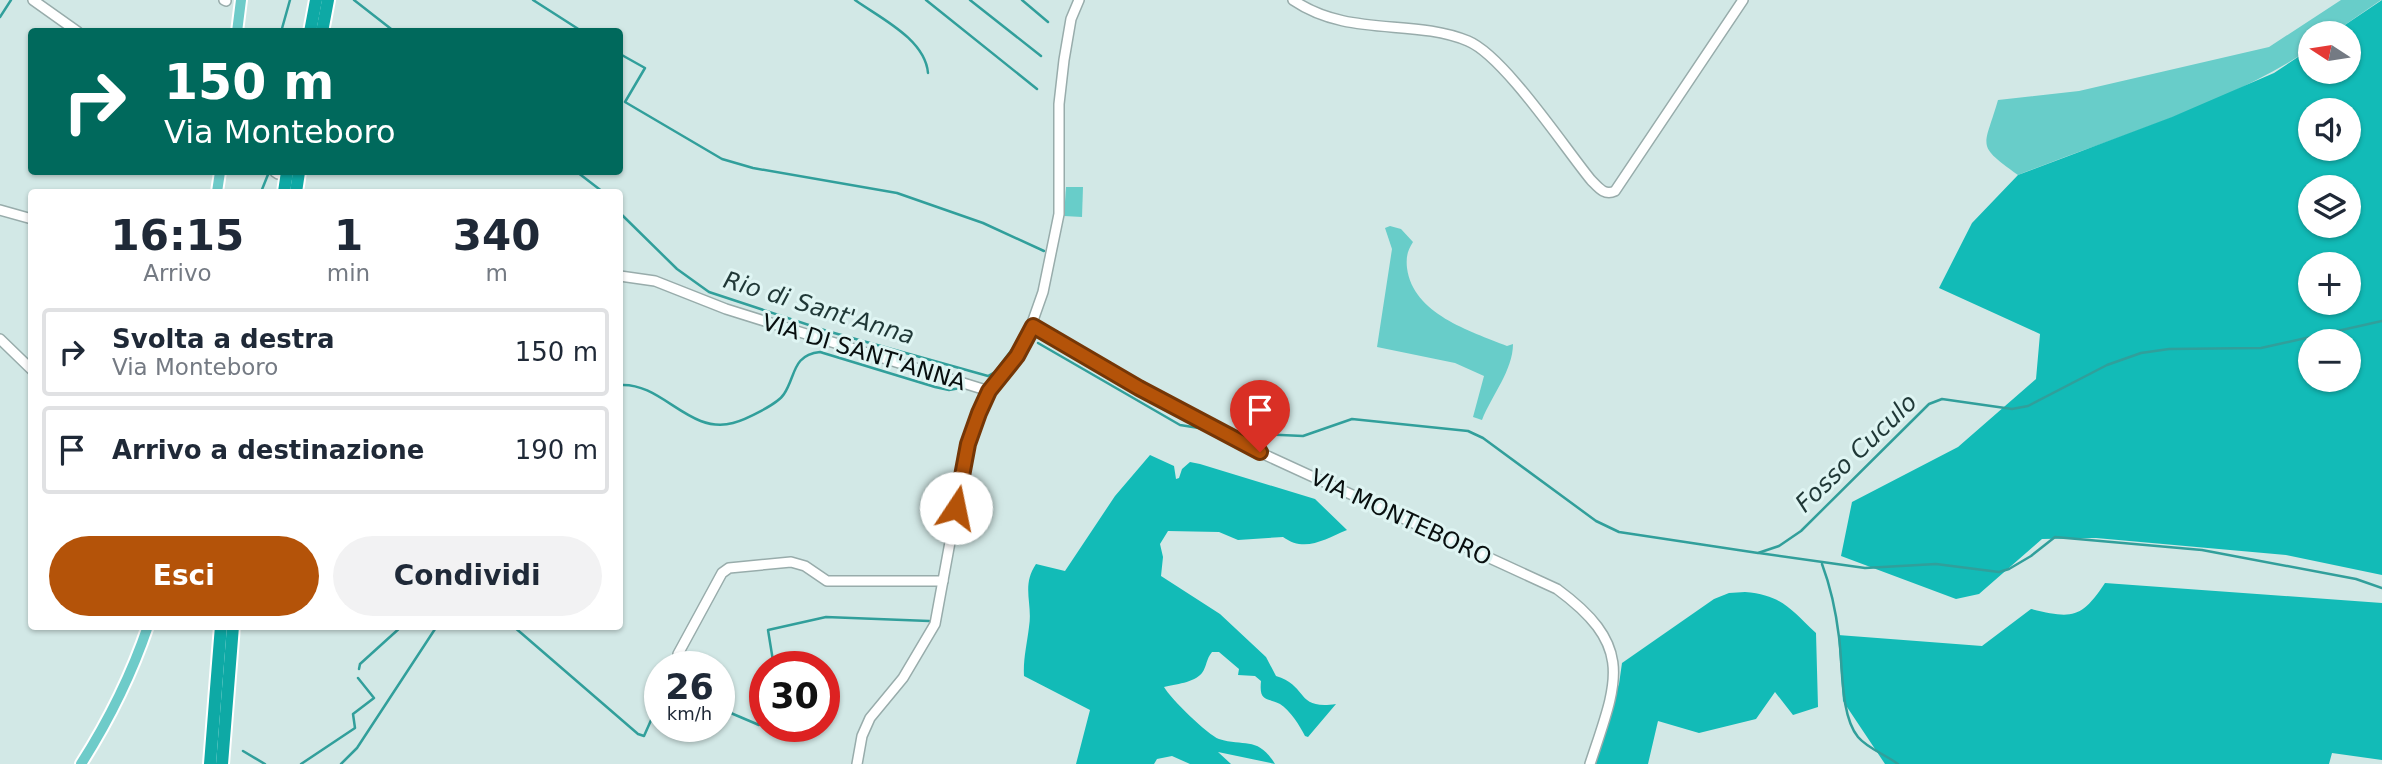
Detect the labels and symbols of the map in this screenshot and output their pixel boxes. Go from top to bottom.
north arrow [2298,21,2361,84]
water label: Rio di Sant'Anna [720,266,918,350]
street label: VIA DI SANT'ANNA [759,309,969,395]
pin [1230,380,1290,452]
water label: Fosso Cuculo [1790,388,1922,518]
street label: VIA MONTEBORO [1306,464,1496,570]
position arrow [919,471,993,545]
speed limit sign: 30 [749,651,840,742]

